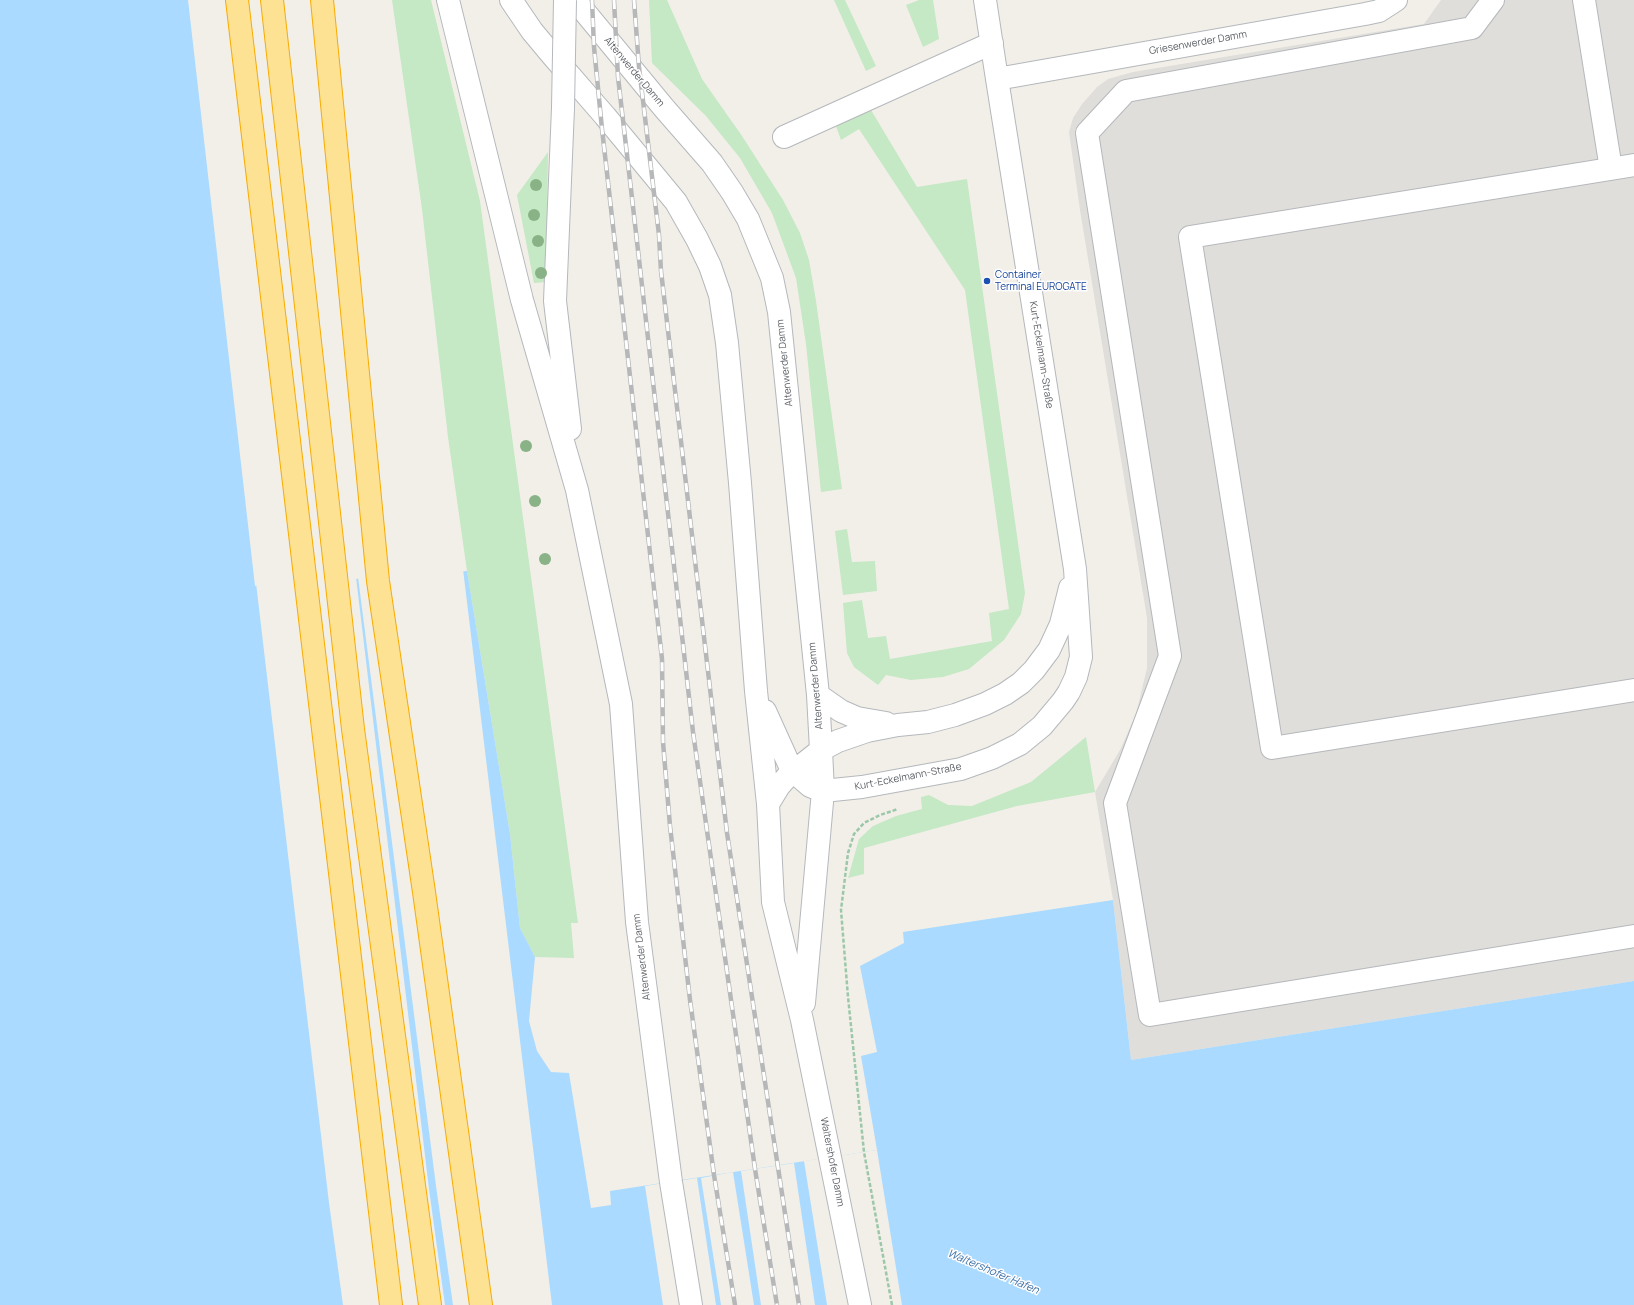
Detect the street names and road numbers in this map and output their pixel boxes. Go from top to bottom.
street label: Griesenwerder Damm [1148,28,1248,58]
street label: Altenwerder Damm [601,35,667,109]
street label: Kurt-Eckelmann-Straße [1027,300,1055,410]
street label: Altenwerder Damm [774,319,796,407]
street label: Altenwerder Damm [806,642,826,730]
street label: Kurt-Eckelmann-Straße [854,761,962,793]
street label: Altenwerder Damm [631,913,653,1001]
street label: Waltershofer Damm [817,1116,847,1208]

